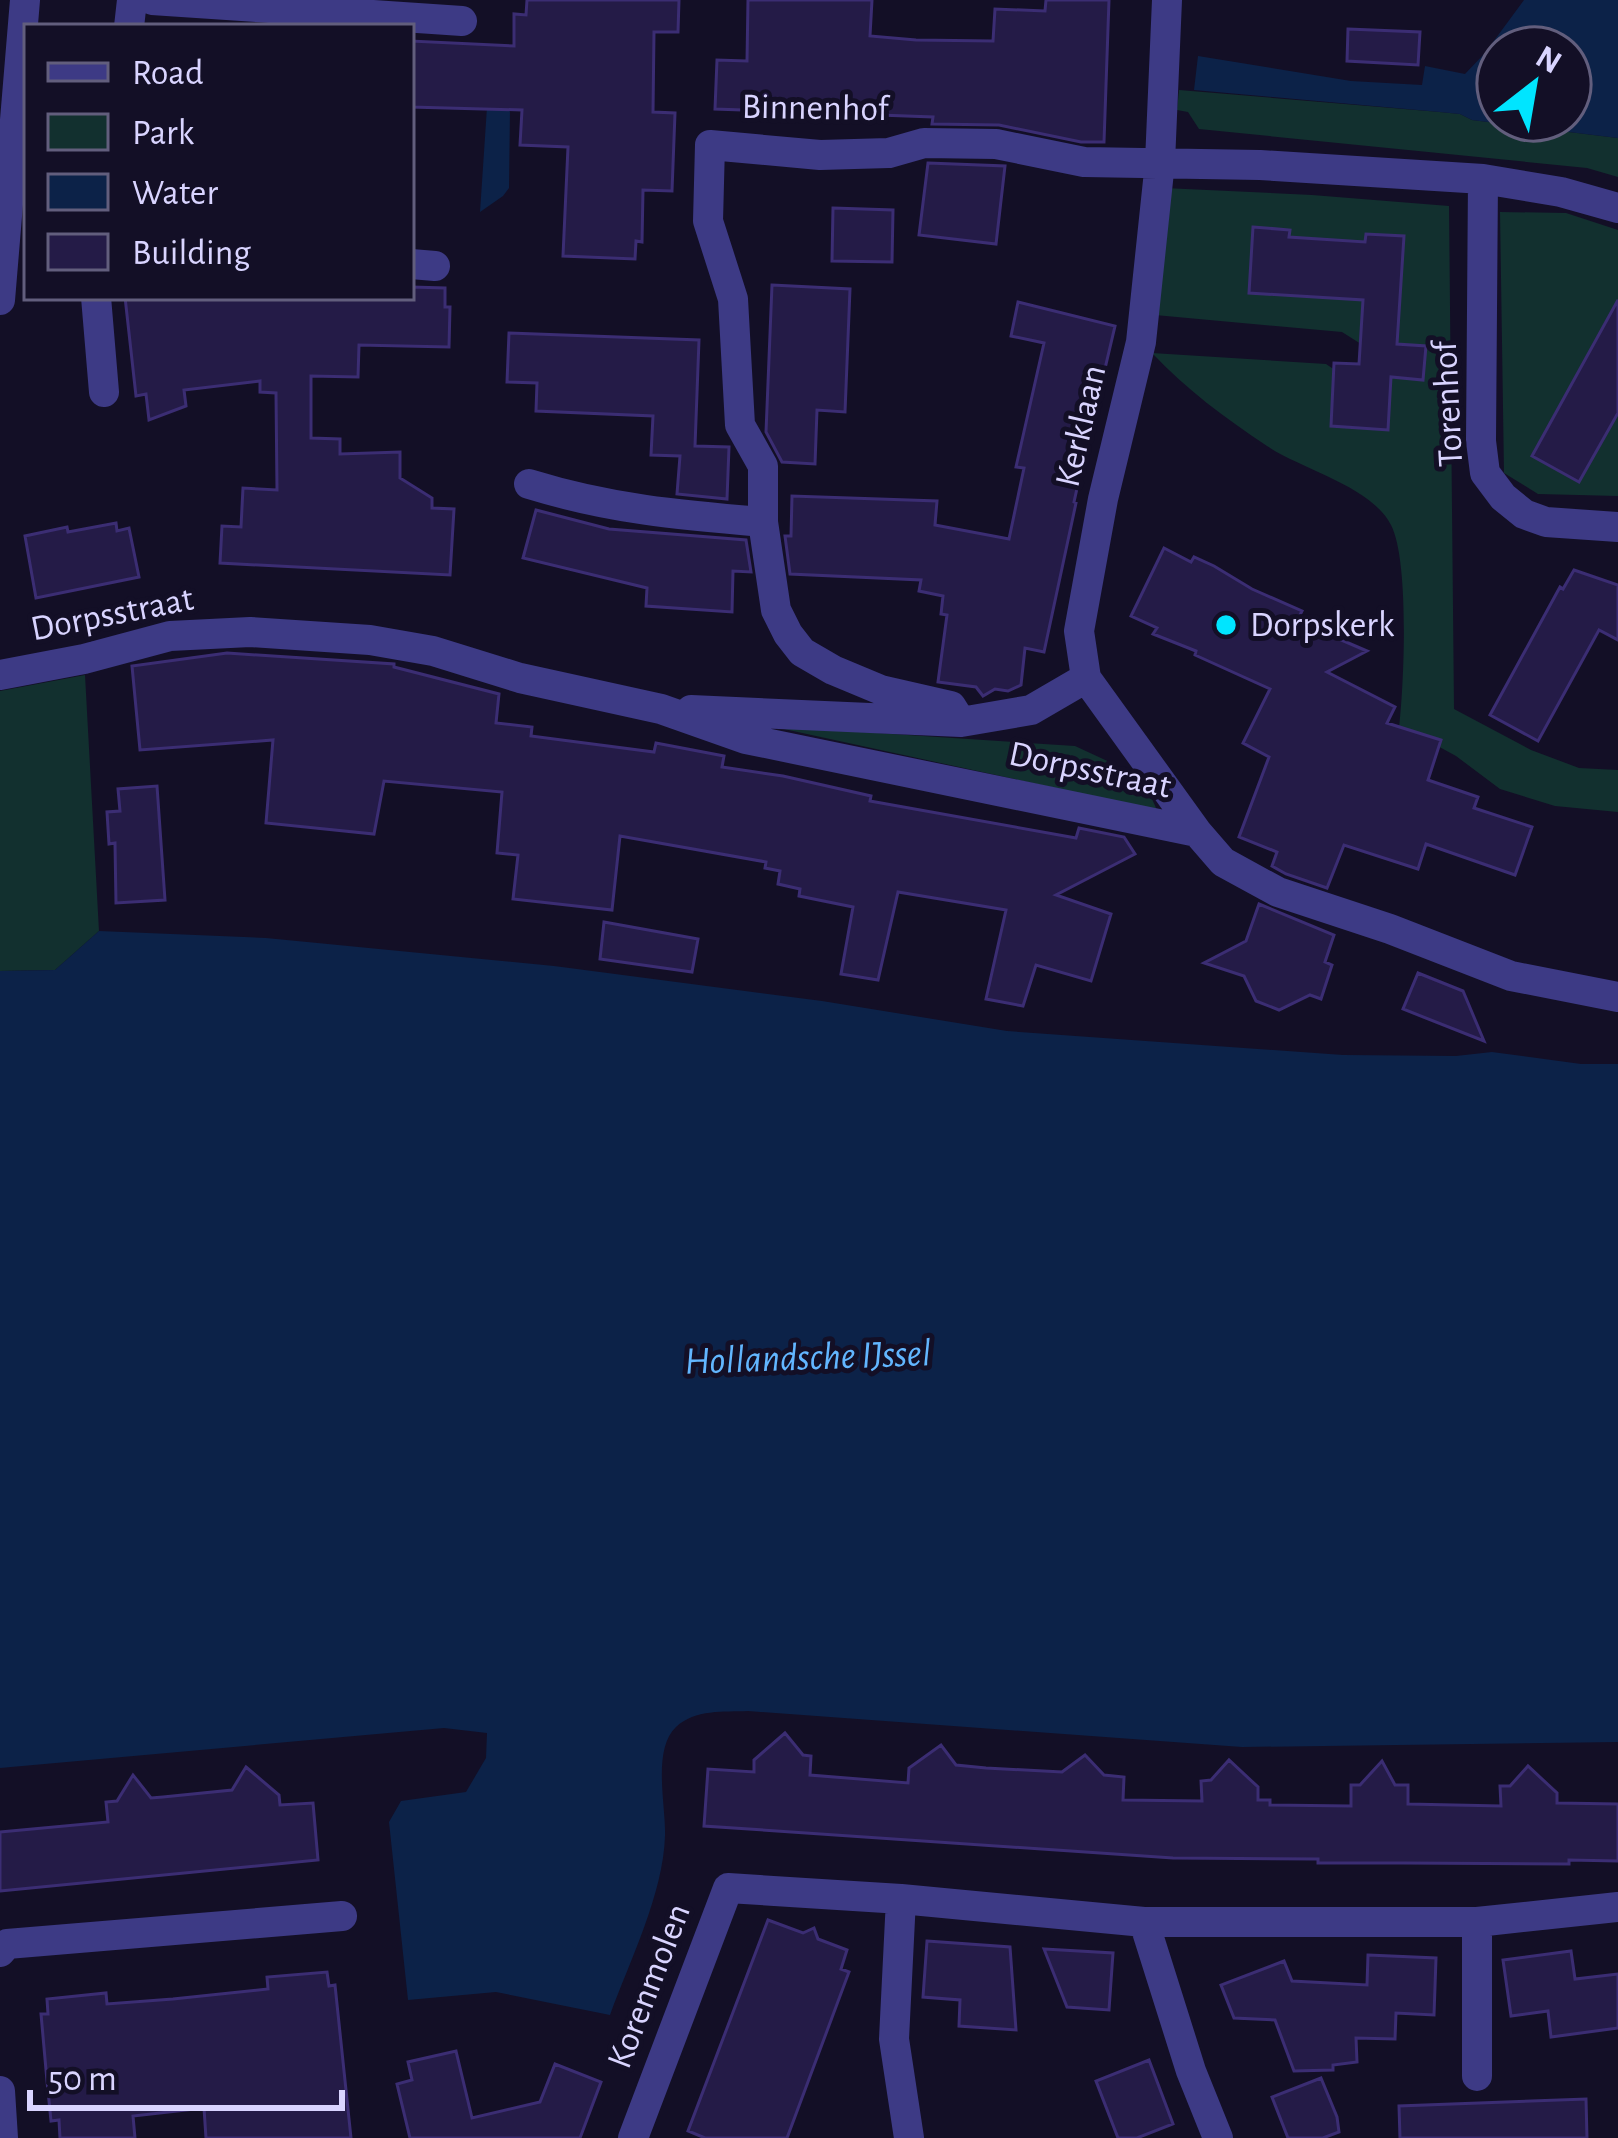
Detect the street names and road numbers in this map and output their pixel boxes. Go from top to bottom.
street label: Binnenhof [741,89,891,127]
street label: Torenhof [1427,338,1469,468]
street label: Kerklaan [1050,362,1112,490]
street label: Dorpsstraat [28,581,197,647]
street label: Dorpsstraat [1006,735,1175,805]
street label: Korenmolen [601,1899,697,2073]

